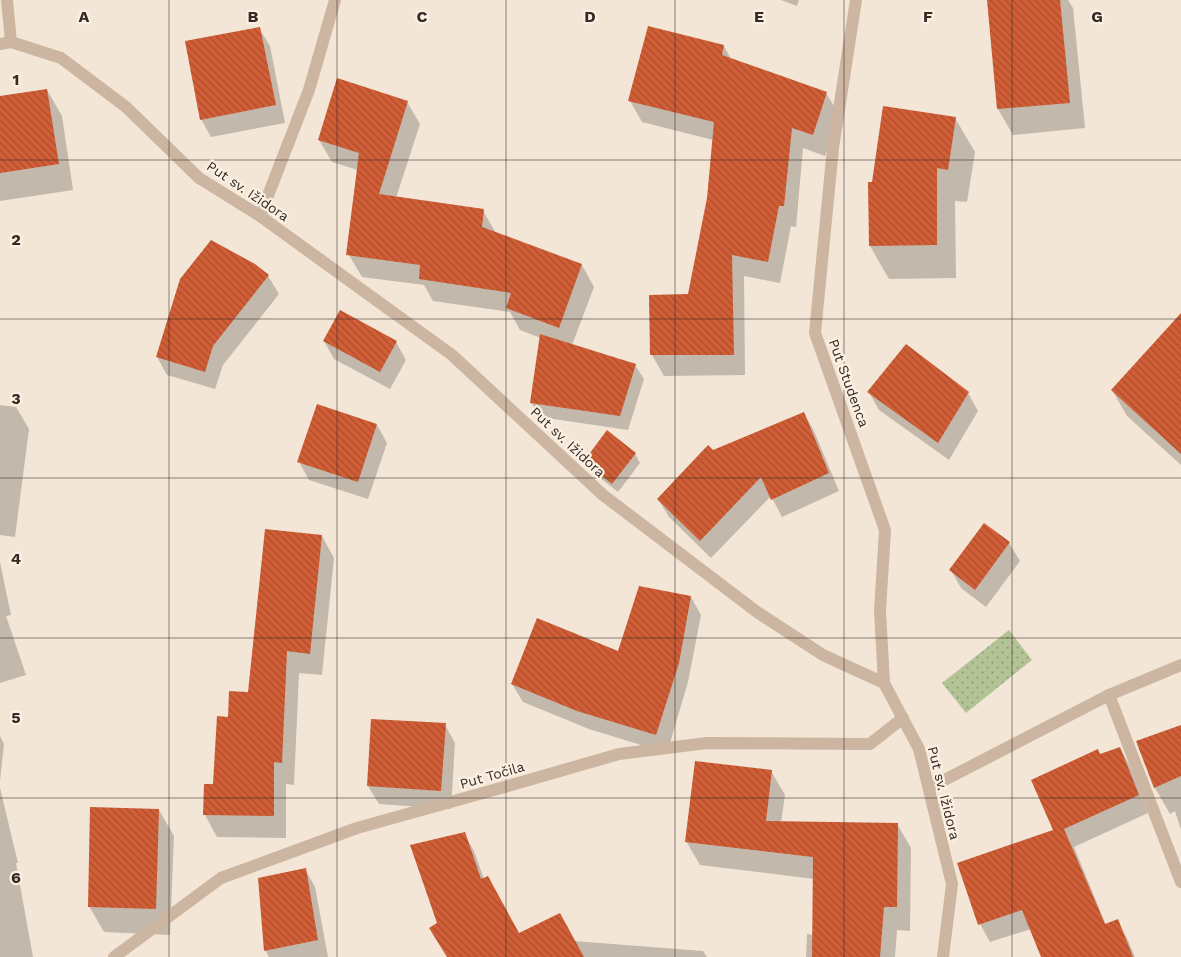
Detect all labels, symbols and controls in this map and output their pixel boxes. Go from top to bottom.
text: A [79,7,90,26]
text: B [248,7,259,26]
text: C [417,7,428,26]
text: D [584,7,596,26]
text: E [754,7,764,26]
text: F [923,7,933,26]
text: G [1091,7,1103,26]
text: 1 [13,70,19,89]
street label: Put sv. Ižidora [204,158,292,224]
text: 2 [11,230,21,249]
street label: Put Studenca [826,337,872,429]
text: 3 [11,389,21,408]
street label: Put sv. Ižidora [528,404,608,481]
text: 4 [11,549,21,568]
text: 5 [11,708,21,727]
street label: Put sv. Ižidora [925,745,963,841]
street label: Put Točila [458,758,526,792]
text: 6 [11,868,21,887]

